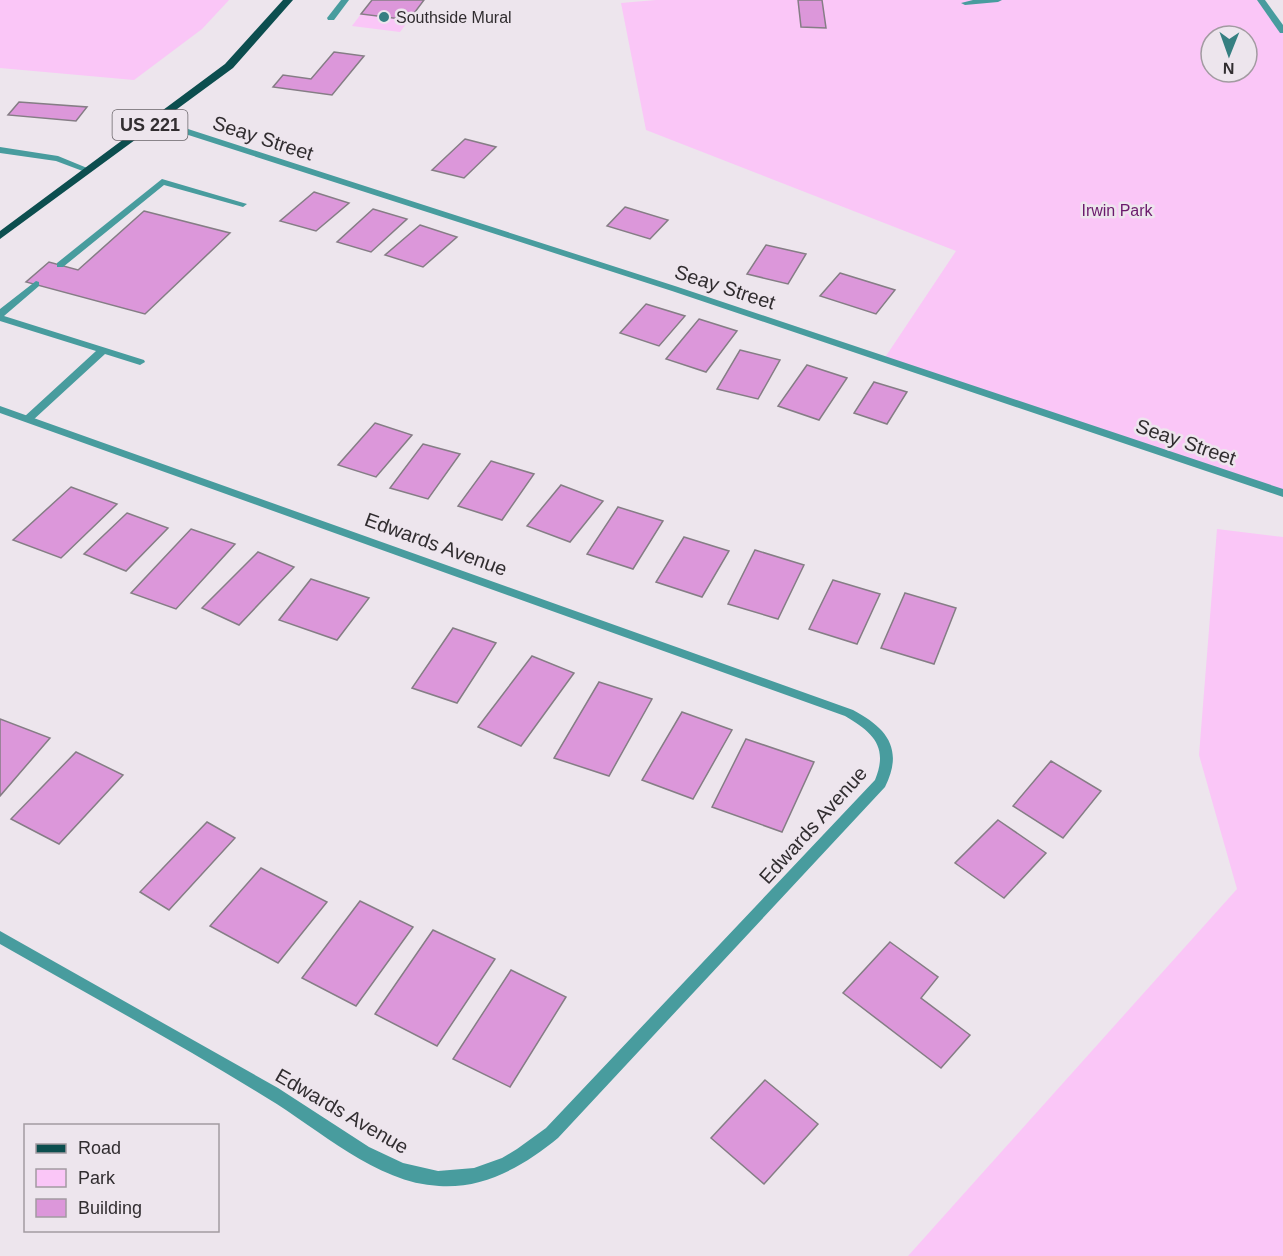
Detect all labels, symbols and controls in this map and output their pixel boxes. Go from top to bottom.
place label: Southside Mural [396,9,512,26]
marker: Southside Mural [377,10,391,24]
north arrow [1199,24,1259,84]
text: N [1223,60,1235,77]
road number: US 221 [112,110,188,140]
street label: Seay Street [210,111,317,165]
park label: Irwin Park [1081,202,1154,219]
street label: Seay Street [672,260,779,314]
street label: Seay Street [1133,415,1239,470]
street label: Edwards Avenue [362,508,510,580]
street label: Edwards Avenue [755,762,871,888]
street label: Edwards Avenue [272,1064,412,1158]
legend [24,1124,219,1232]
text: Road [78,1138,121,1158]
text: Park [78,1168,116,1188]
text: Building [78,1198,142,1218]

